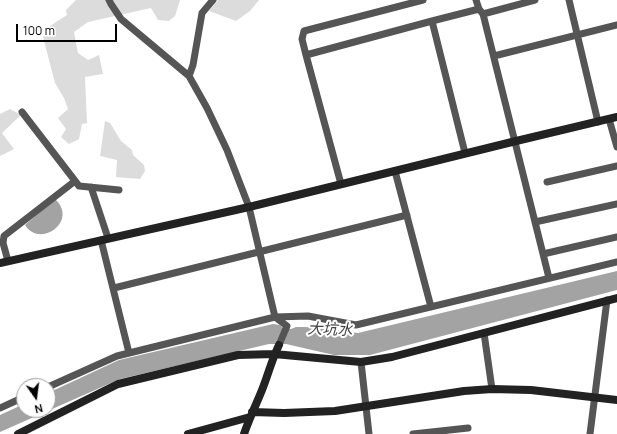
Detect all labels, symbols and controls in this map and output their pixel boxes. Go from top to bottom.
scale bar [18,16,119,42]
text: 100 m [23,22,55,39]
water label: 大坑水 [307,320,353,340]
north arrow [16,378,56,418]
text: N [33,401,44,417]

